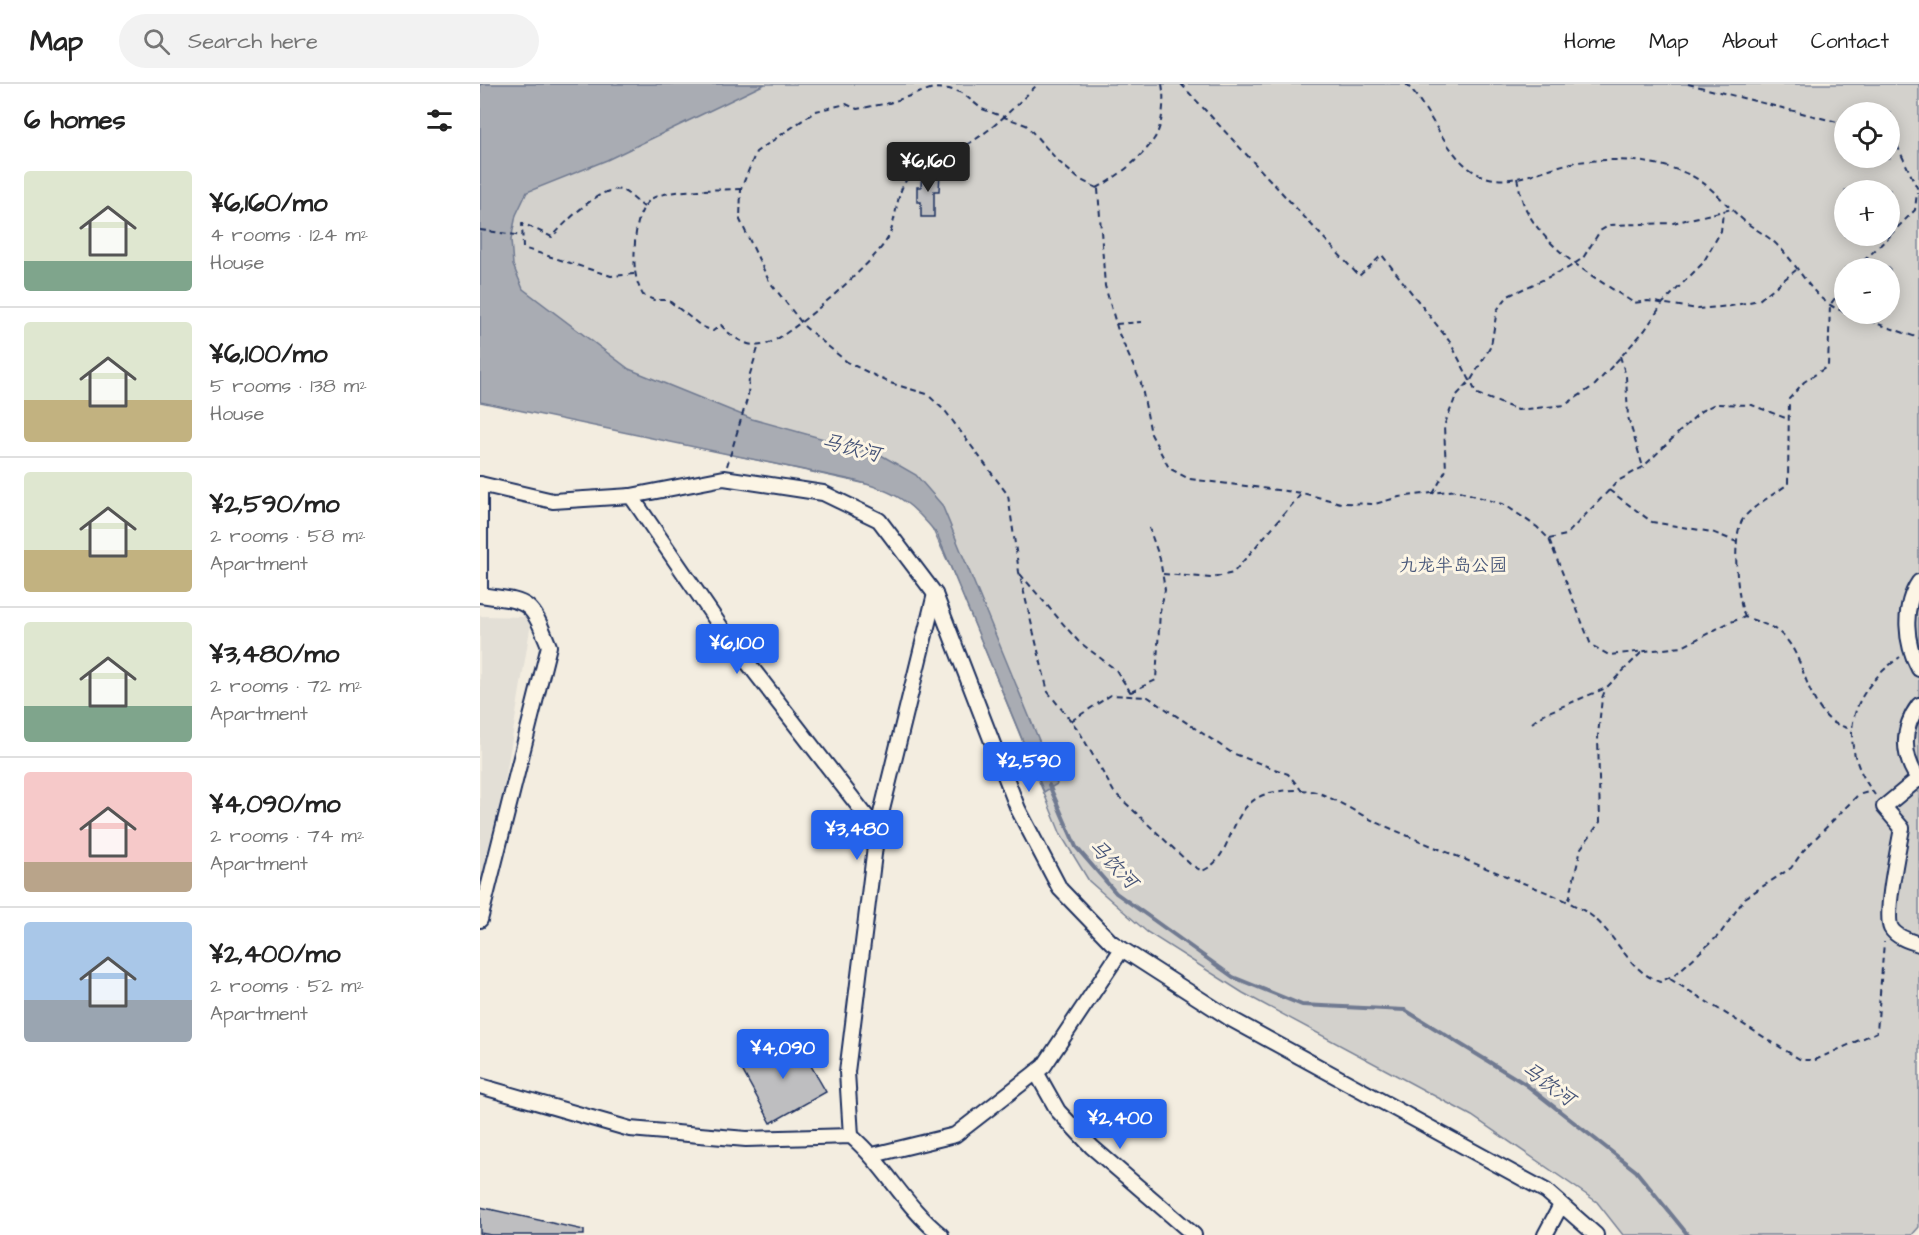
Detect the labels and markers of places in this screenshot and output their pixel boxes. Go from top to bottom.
pin: ¥6,160 [879,142,977,193]
pin: ¥6,100 [688,624,786,675]
pin: ¥2,590 [980,742,1078,793]
pin: ¥3,480 [808,810,906,861]
pin: ¥4,090 [734,1029,832,1080]
pin: ¥2,400 [1071,1099,1169,1150]

